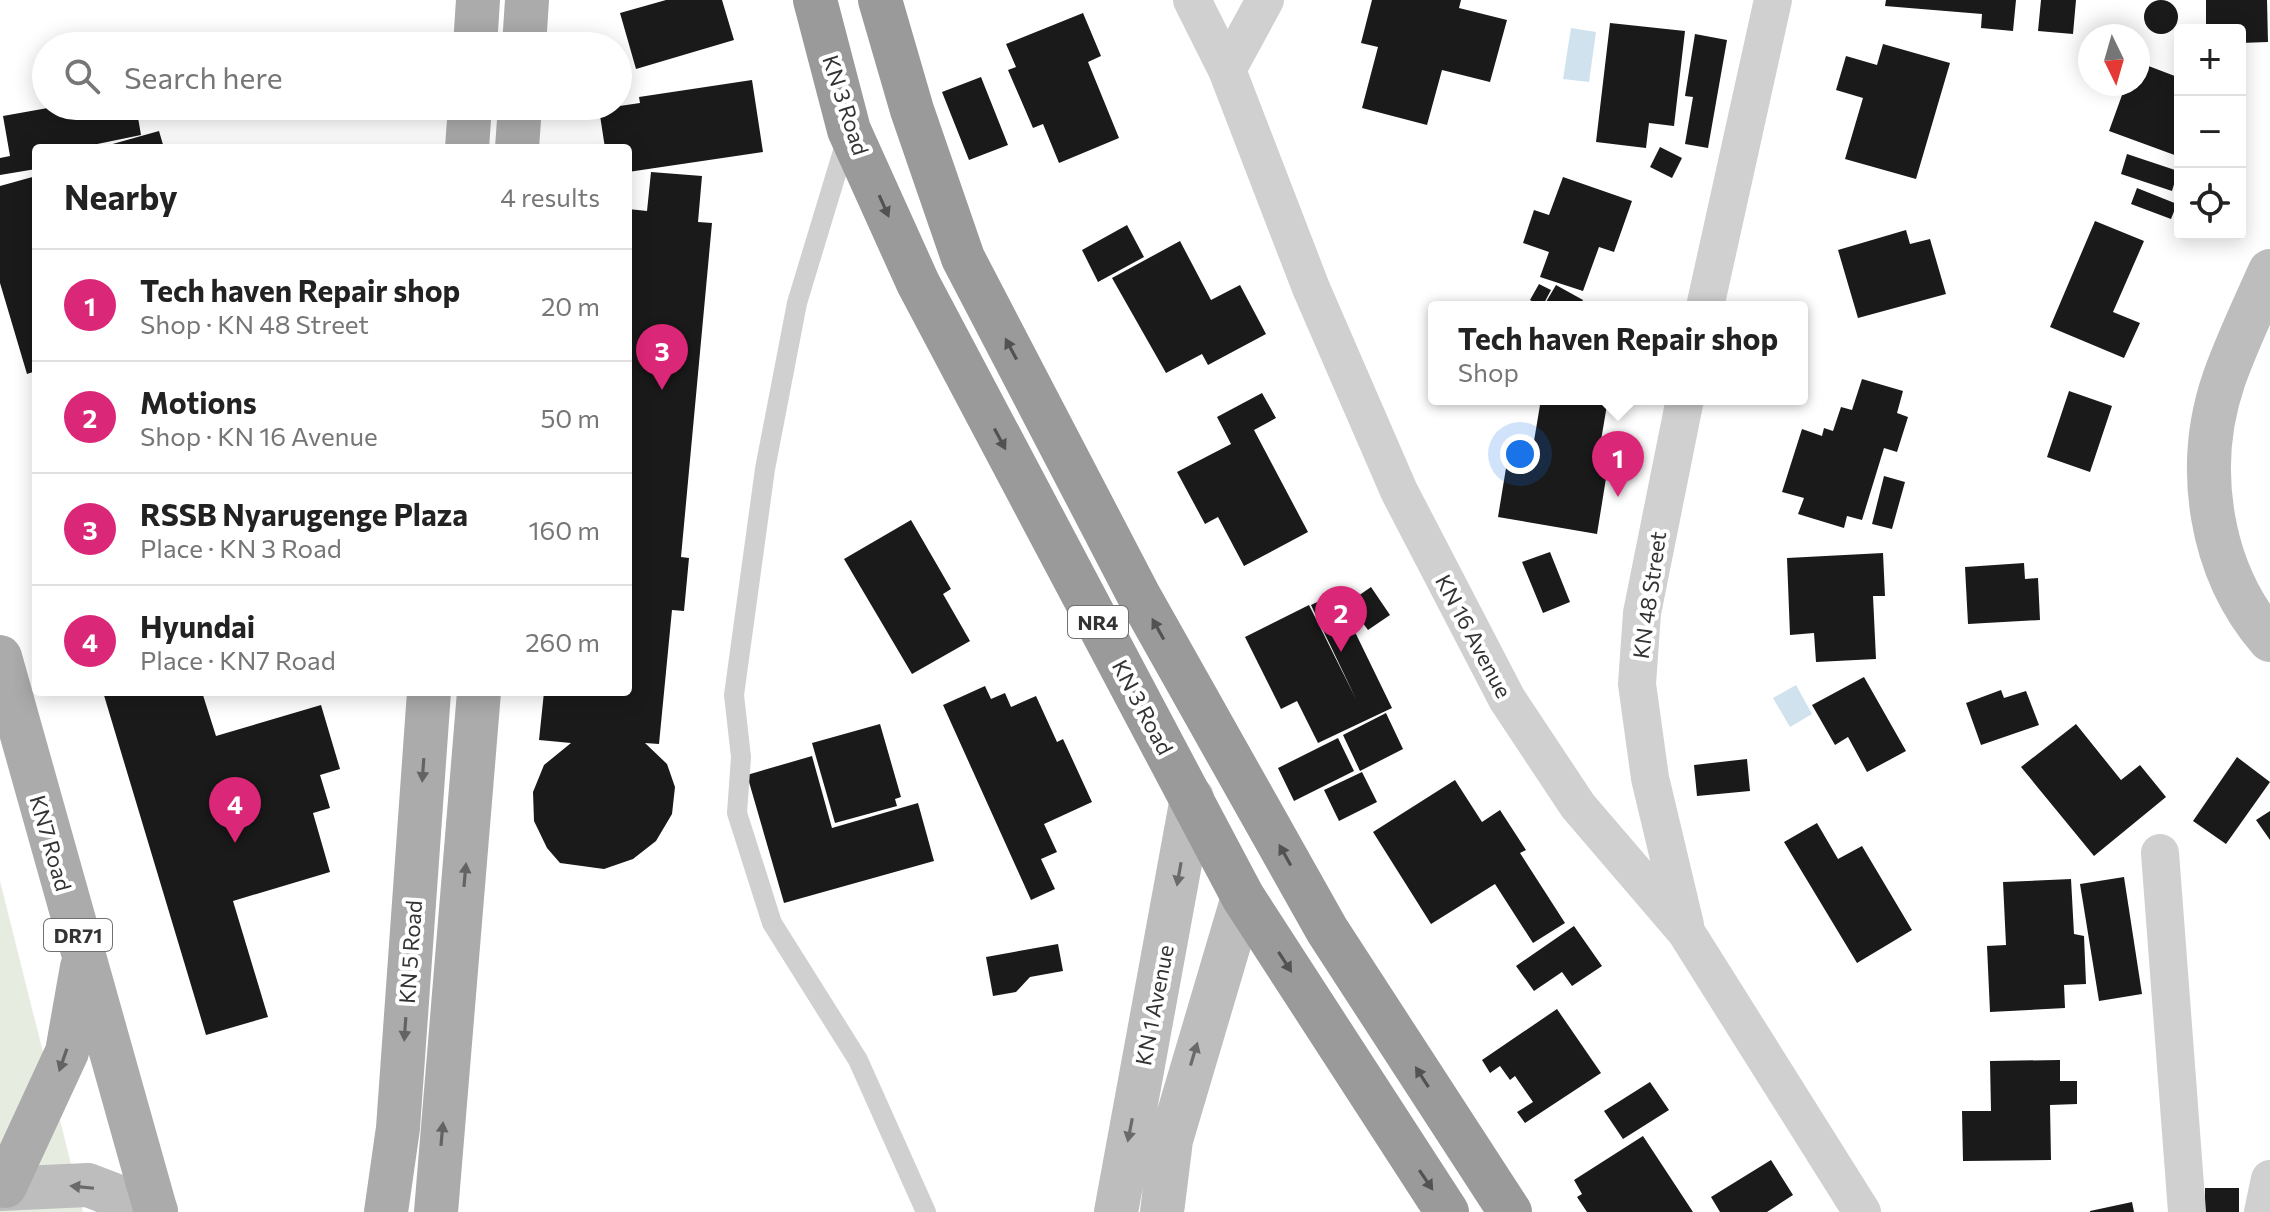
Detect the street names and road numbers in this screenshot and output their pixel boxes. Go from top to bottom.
street label: KN 3 Road [817,52,875,158]
street label: KN 48 Street [1627,529,1671,661]
street label: KN 16 Avenue [1430,570,1518,702]
road number: NR4 [1068,606,1128,638]
street label: KN 3 Road [1107,655,1179,759]
street label: KN7 Road [24,792,78,894]
street label: KN 5 Road [393,899,427,1005]
road number: DR71 [44,919,112,951]
street label: KN 1 Avenue [1129,942,1179,1068]

